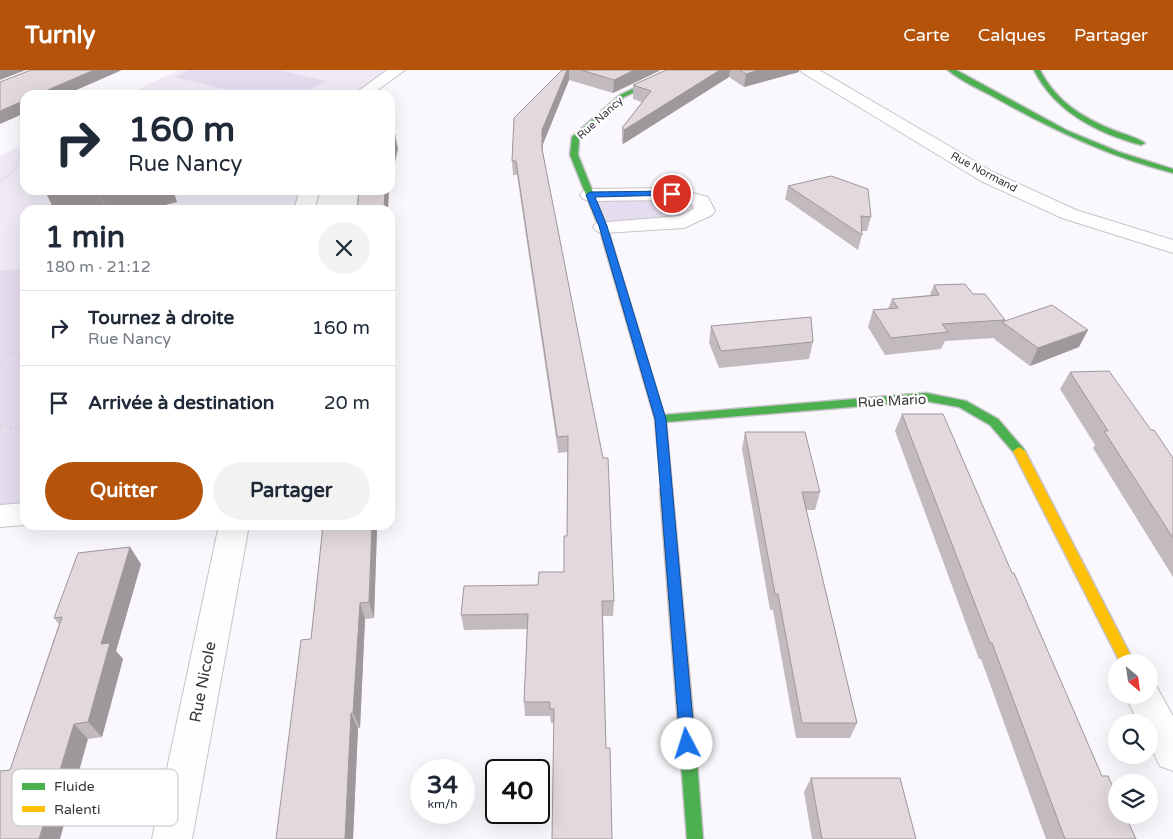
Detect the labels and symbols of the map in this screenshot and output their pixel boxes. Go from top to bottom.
street label: Rue Nancy [574,94,626,142]
street label: Rue Normand [949,149,1019,195]
pin [651,173,693,215]
street label: Rue Mario [857,391,927,411]
street label: Rue Nicole [185,640,221,724]
north arrow [1108,654,1158,704]
position arrow [660,717,712,769]
speed limit sign: 40 [485,759,550,824]
legend [12,769,178,826]
text: Fluide [54,778,95,795]
text: Ralenti [54,801,100,818]

